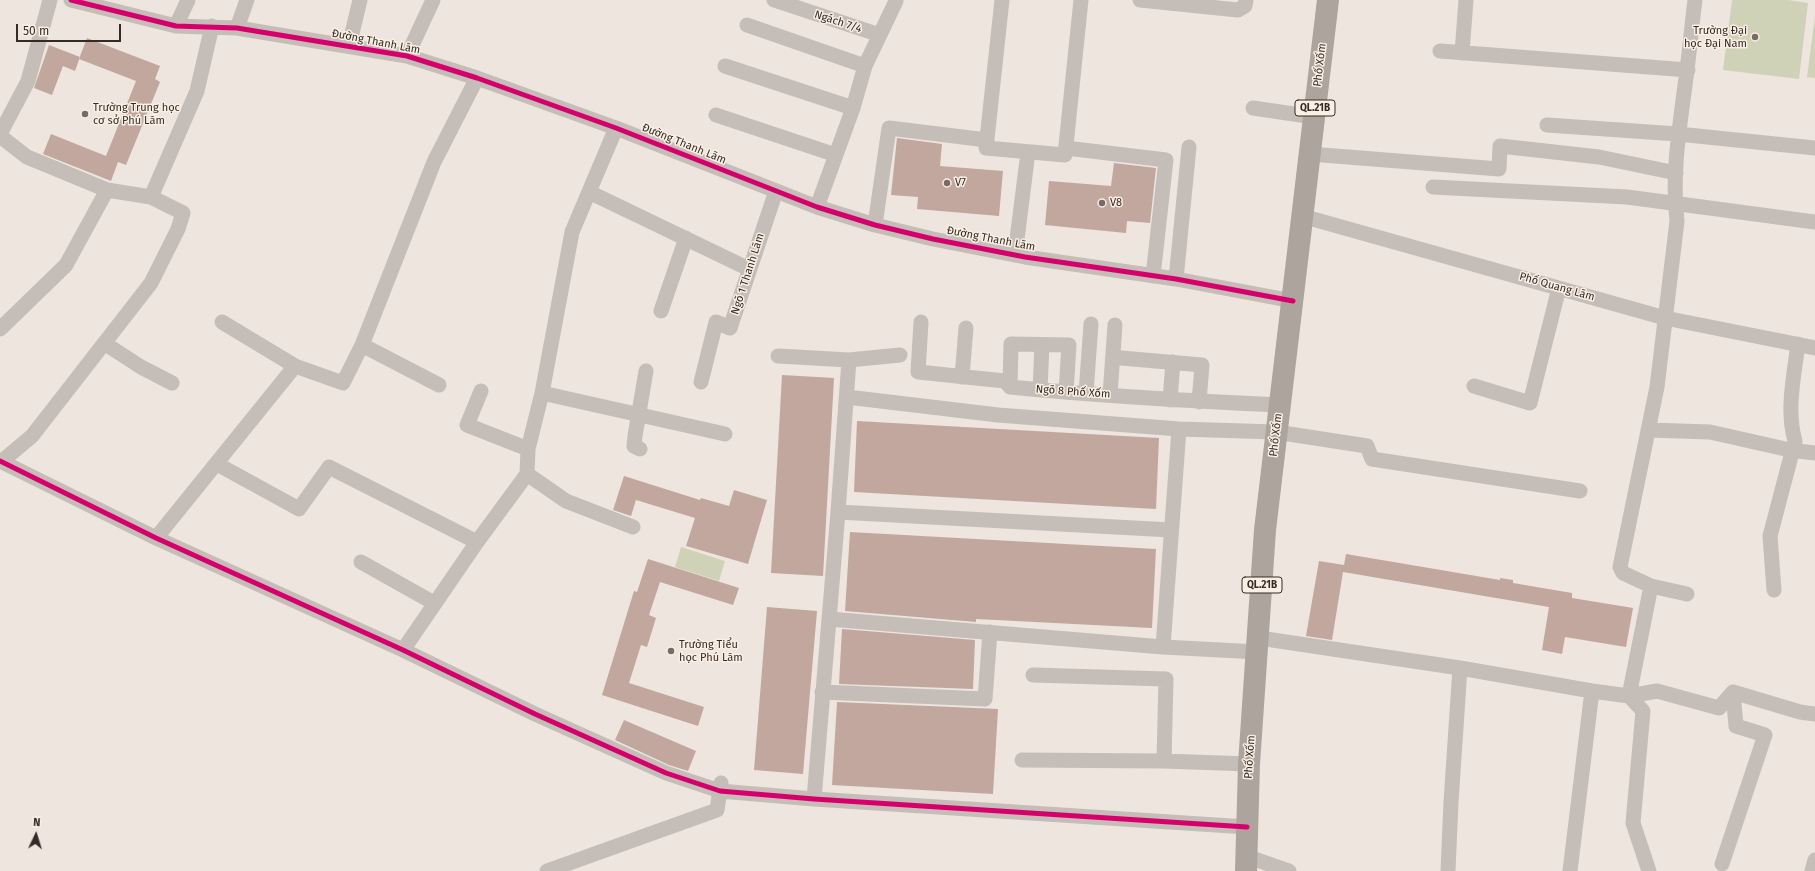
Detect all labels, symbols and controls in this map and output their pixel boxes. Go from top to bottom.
street label: Ngách 7/4 [813,8,863,36]
scale bar [18,16,123,42]
text: 50 m [23,24,49,38]
place label: Trường Đại học Đại Nam [1684,24,1747,50]
street label: Đường Thanh Lãm [331,27,421,57]
marker: Trường Đại học Đại Nam [1750,32,1760,42]
street label: Phố Xốm [1311,43,1329,87]
road number: QL.21B [1295,100,1335,116]
place label: Trường Trung học cơ sở Phú Lãm [93,101,180,127]
marker: Trường Trung học cơ sở Phú Lãm [80,109,90,119]
street label: Đường Thanh Lãm [640,121,728,167]
place label: V7 [955,176,966,190]
marker: V7 [942,178,952,188]
place label: V8 [1110,196,1122,210]
marker: V8 [1097,198,1107,208]
street label: Đường Thanh Lãm [946,224,1036,254]
street label: Ngõ 1 Thanh Lãm [729,232,767,316]
street label: Phố Quang Lãm [1518,270,1596,304]
street label: Ngõ 8 Phố Xốm [1035,383,1111,401]
street label: Phố Xốm [1267,413,1285,457]
road number: QL.21B [1242,577,1282,593]
place label: Trường Tiểu học Phú Lãm [679,638,743,664]
marker: Trường Tiểu học Phú Lãm [666,646,676,656]
street label: Phố Xốm [1242,735,1258,779]
north arrow [16,815,56,855]
text: N [33,816,41,829]

